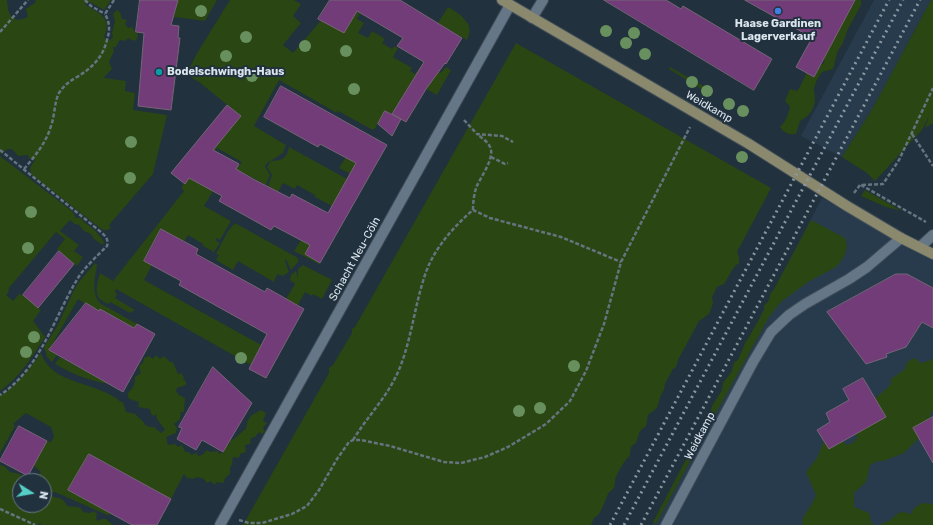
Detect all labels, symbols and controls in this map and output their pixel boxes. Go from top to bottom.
marker: Haase Gardinen Lagerverkauf [773,6,783,16]
place label: Haase Gardinen Lagerverkauf [735,17,821,43]
place label: Bodelschwingh-Haus [167,65,284,79]
marker: Bodelschwingh-Haus [154,67,164,77]
street label: Weidkamp [683,88,735,126]
street label: Schacht Neu-Cöln [326,215,384,303]
street label: Weidkamp [682,410,718,462]
north arrow [12,473,52,513]
text: N [36,490,50,500]

